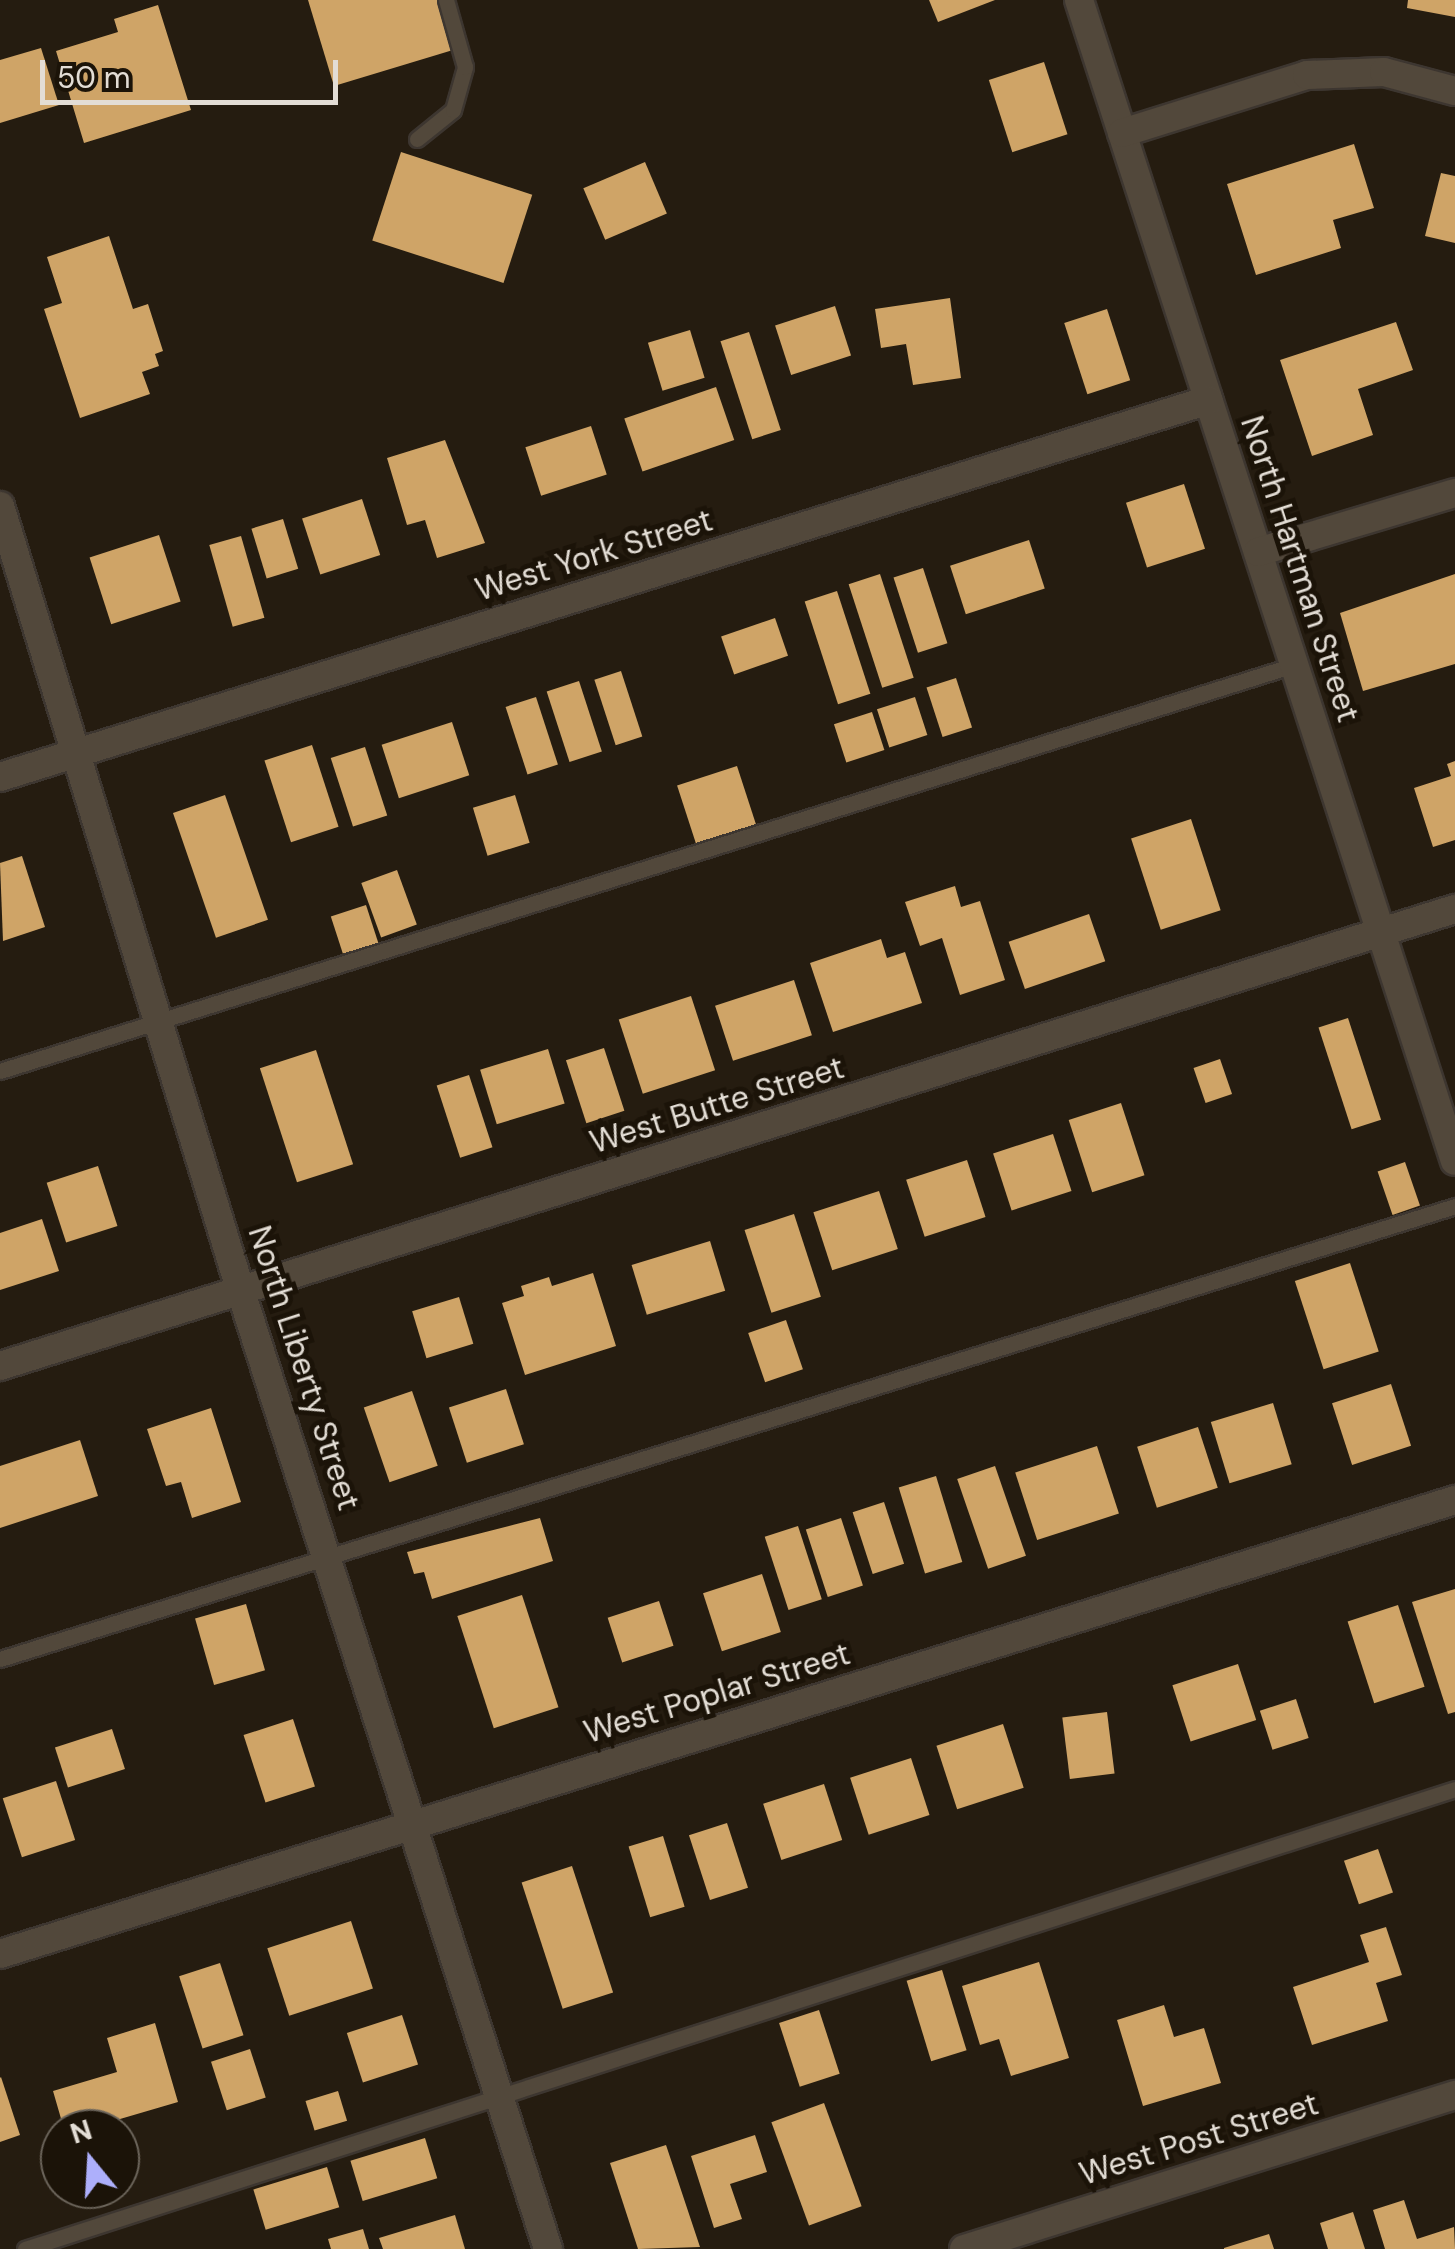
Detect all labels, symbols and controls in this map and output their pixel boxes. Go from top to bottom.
scale bar [45,40,342,102]
text: 50 m [57,58,131,97]
street label: North Hartman Street [1232,411,1368,727]
street label: West York Street [471,501,717,609]
street label: West Butte Street [585,1048,849,1162]
street label: North Liberty Street [240,1221,368,1515]
street label: West Poplar Street [579,1634,855,1752]
street label: West Post Street [1075,2084,1323,2194]
north arrow [40,2109,140,2209]
text: N [66,2111,97,2153]

